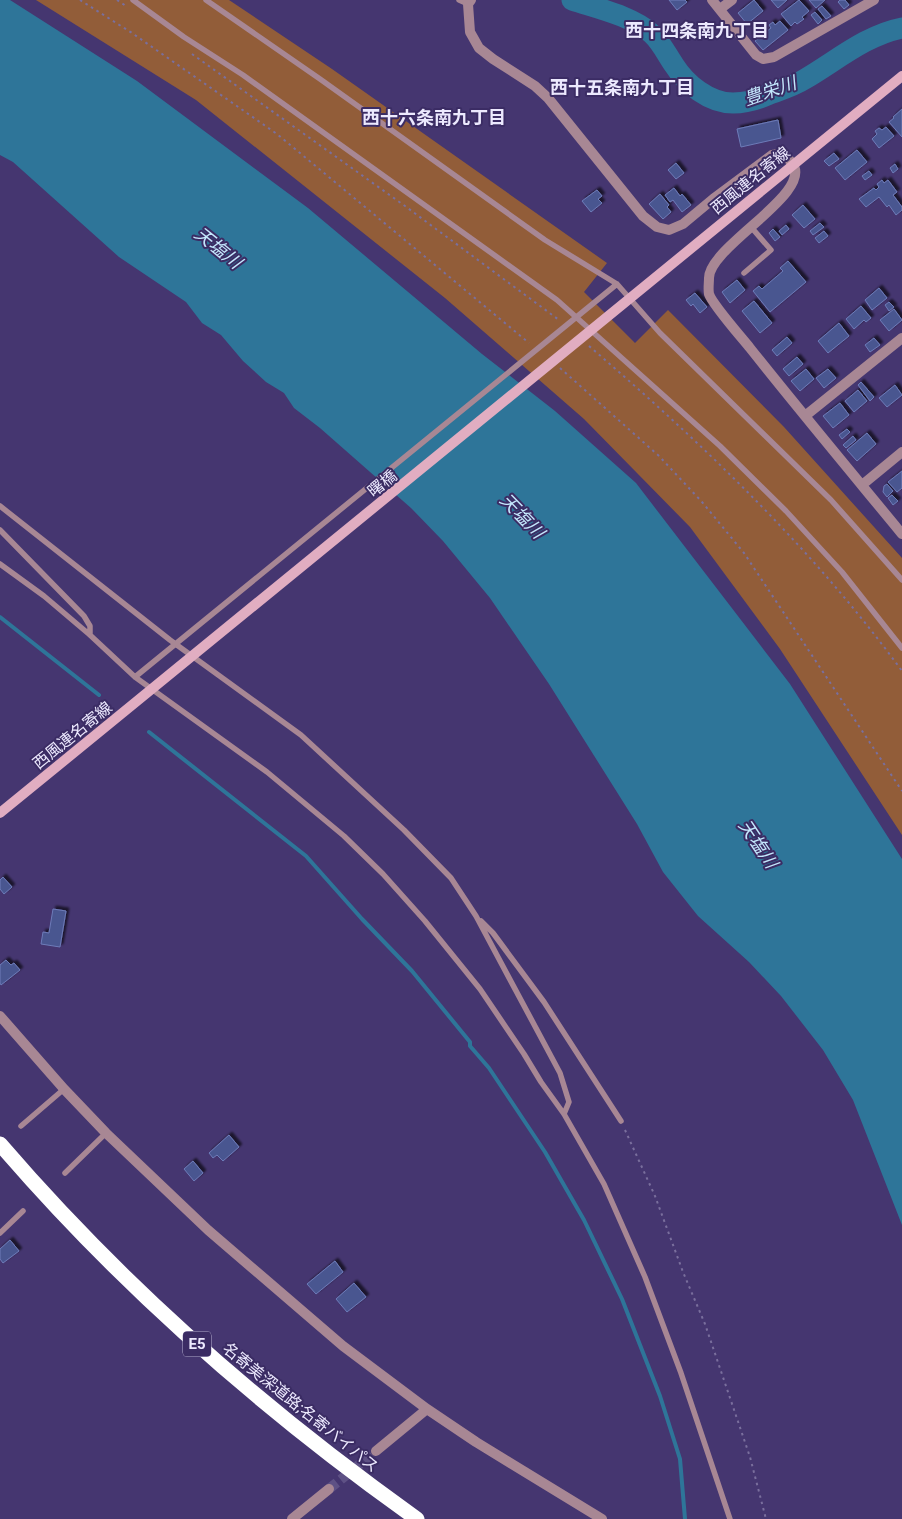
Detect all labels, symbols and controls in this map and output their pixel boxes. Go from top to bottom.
district label: 西十四条南九丁目 [625,20,769,41]
water label: 豊栄川 [741,71,801,109]
district label: 西十五条南九丁目 [550,77,694,98]
district label: 西十六条南九丁目 [362,107,506,128]
street label: 西風連名寄線 [707,143,794,218]
water label: 天塩川 [191,222,247,274]
street label: 曙橋 [364,466,401,501]
water label: 天塩川 [496,489,550,544]
street label: 西風連名寄線 [29,698,116,773]
water label: 天塩川 [735,815,783,874]
road number: E5 [183,1332,211,1356]
street label: 名寄美深道路;名寄バイパス [219,1339,382,1476]

